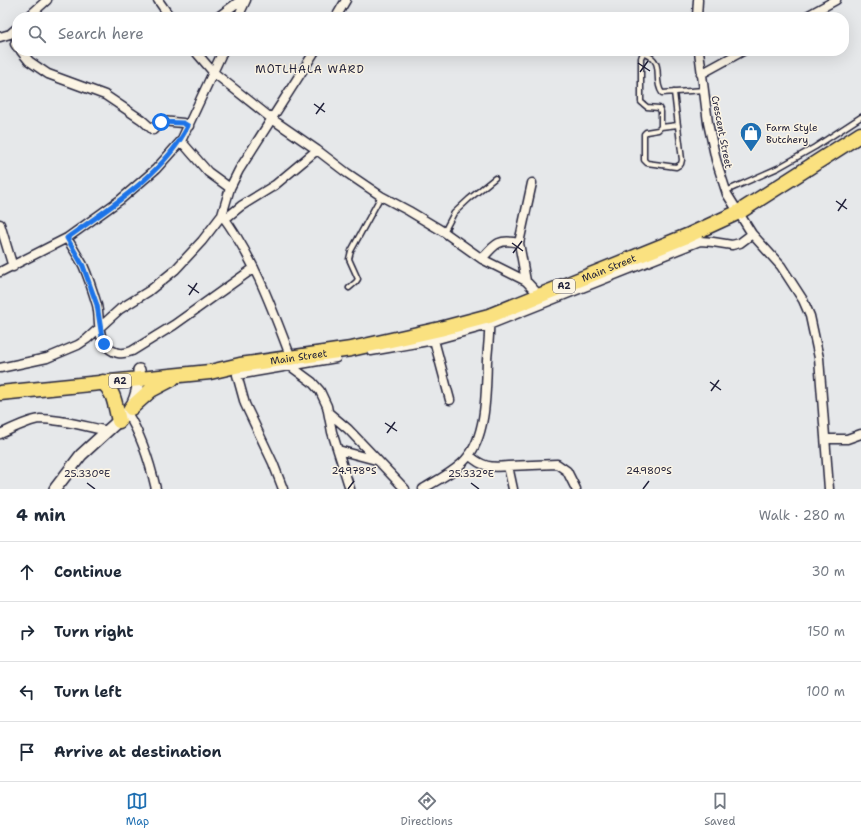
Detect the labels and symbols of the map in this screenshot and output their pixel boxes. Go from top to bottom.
district label: MOTLHALA WARD [255,62,365,77]
street label: Crescent Street [709,94,735,170]
route start [152,113,170,131]
shop icon: Farm Style Butchery [738,120,764,153]
place label: Farm Style Butchery [766,121,818,146]
street label: Main Street [580,251,638,284]
road number: A2 [553,279,575,293]
route end [95,335,113,353]
street label: Main Street [269,346,328,367]
road number: A2 [109,374,131,388]
text: 24.978°S [331,464,377,477]
text: 24.980°S [626,464,672,477]
text: 25.330°E [64,467,110,480]
text: 25.332°E [448,467,494,480]

